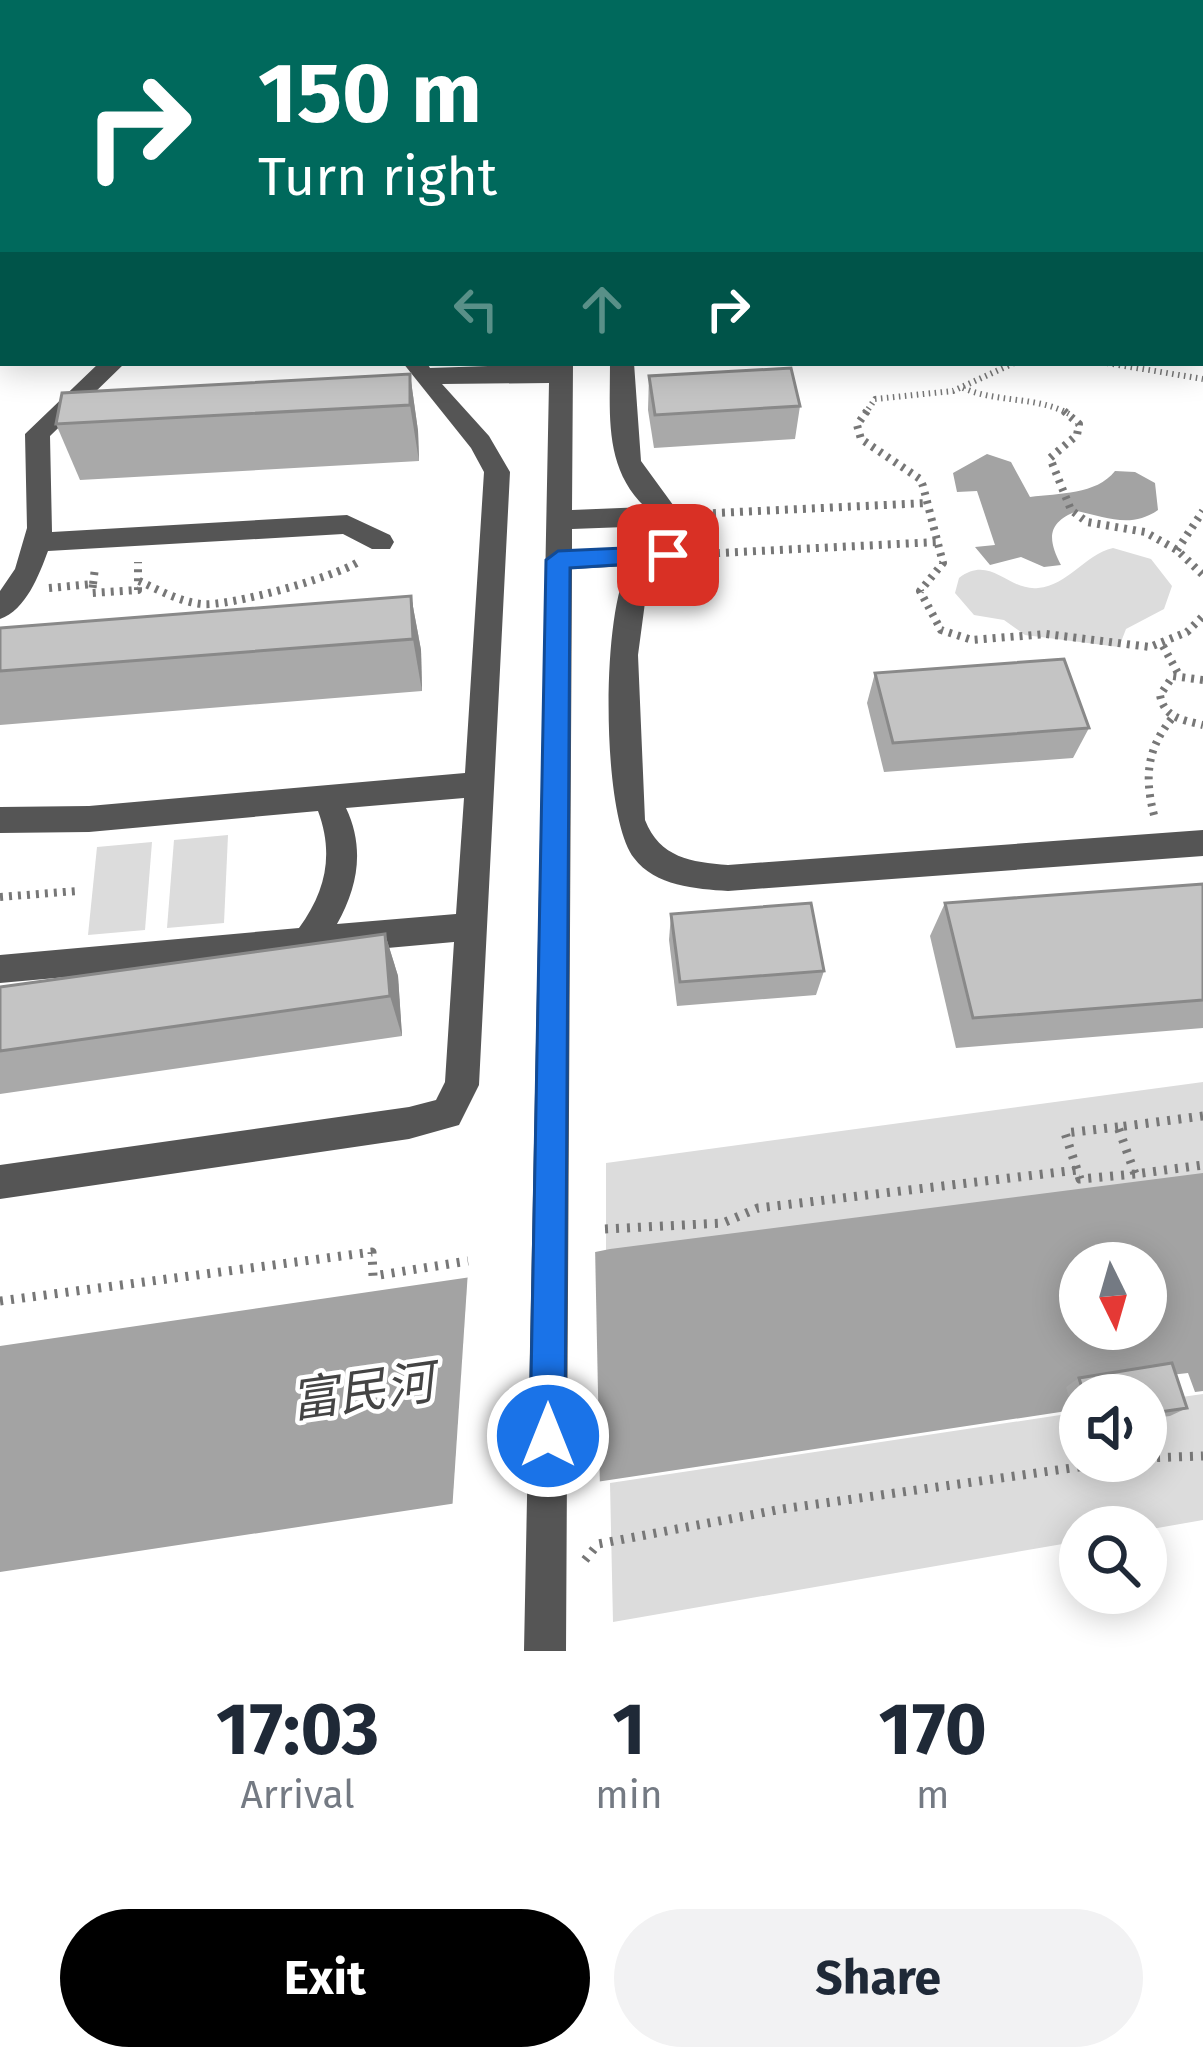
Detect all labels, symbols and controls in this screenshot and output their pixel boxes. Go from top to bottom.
text: 150 m [258,43,482,144]
icon: right [60,48,216,204]
text: Turn right [258,145,497,209]
icon: left [443,276,509,342]
icon: ahead [569,276,635,342]
icon: right [695,276,761,342]
pin [617,504,719,606]
icon: arrive [635,522,701,588]
north arrow [1059,1242,1167,1350]
map controls [1059,1242,1167,1614]
water label: 富民河 [287,1352,445,1431]
position arrow [485,1373,611,1499]
button: sound [1059,1374,1167,1482]
button: search [1059,1506,1167,1614]
text: 17:03 [216,1687,379,1773]
text: 1 [612,1687,646,1773]
text: 170 [879,1687,987,1773]
text: Arrival [240,1772,355,1818]
text: min [595,1772,663,1818]
text: m [916,1772,949,1818]
button: Exit [60,1909,590,2047]
button: Share [614,1909,1143,2047]

